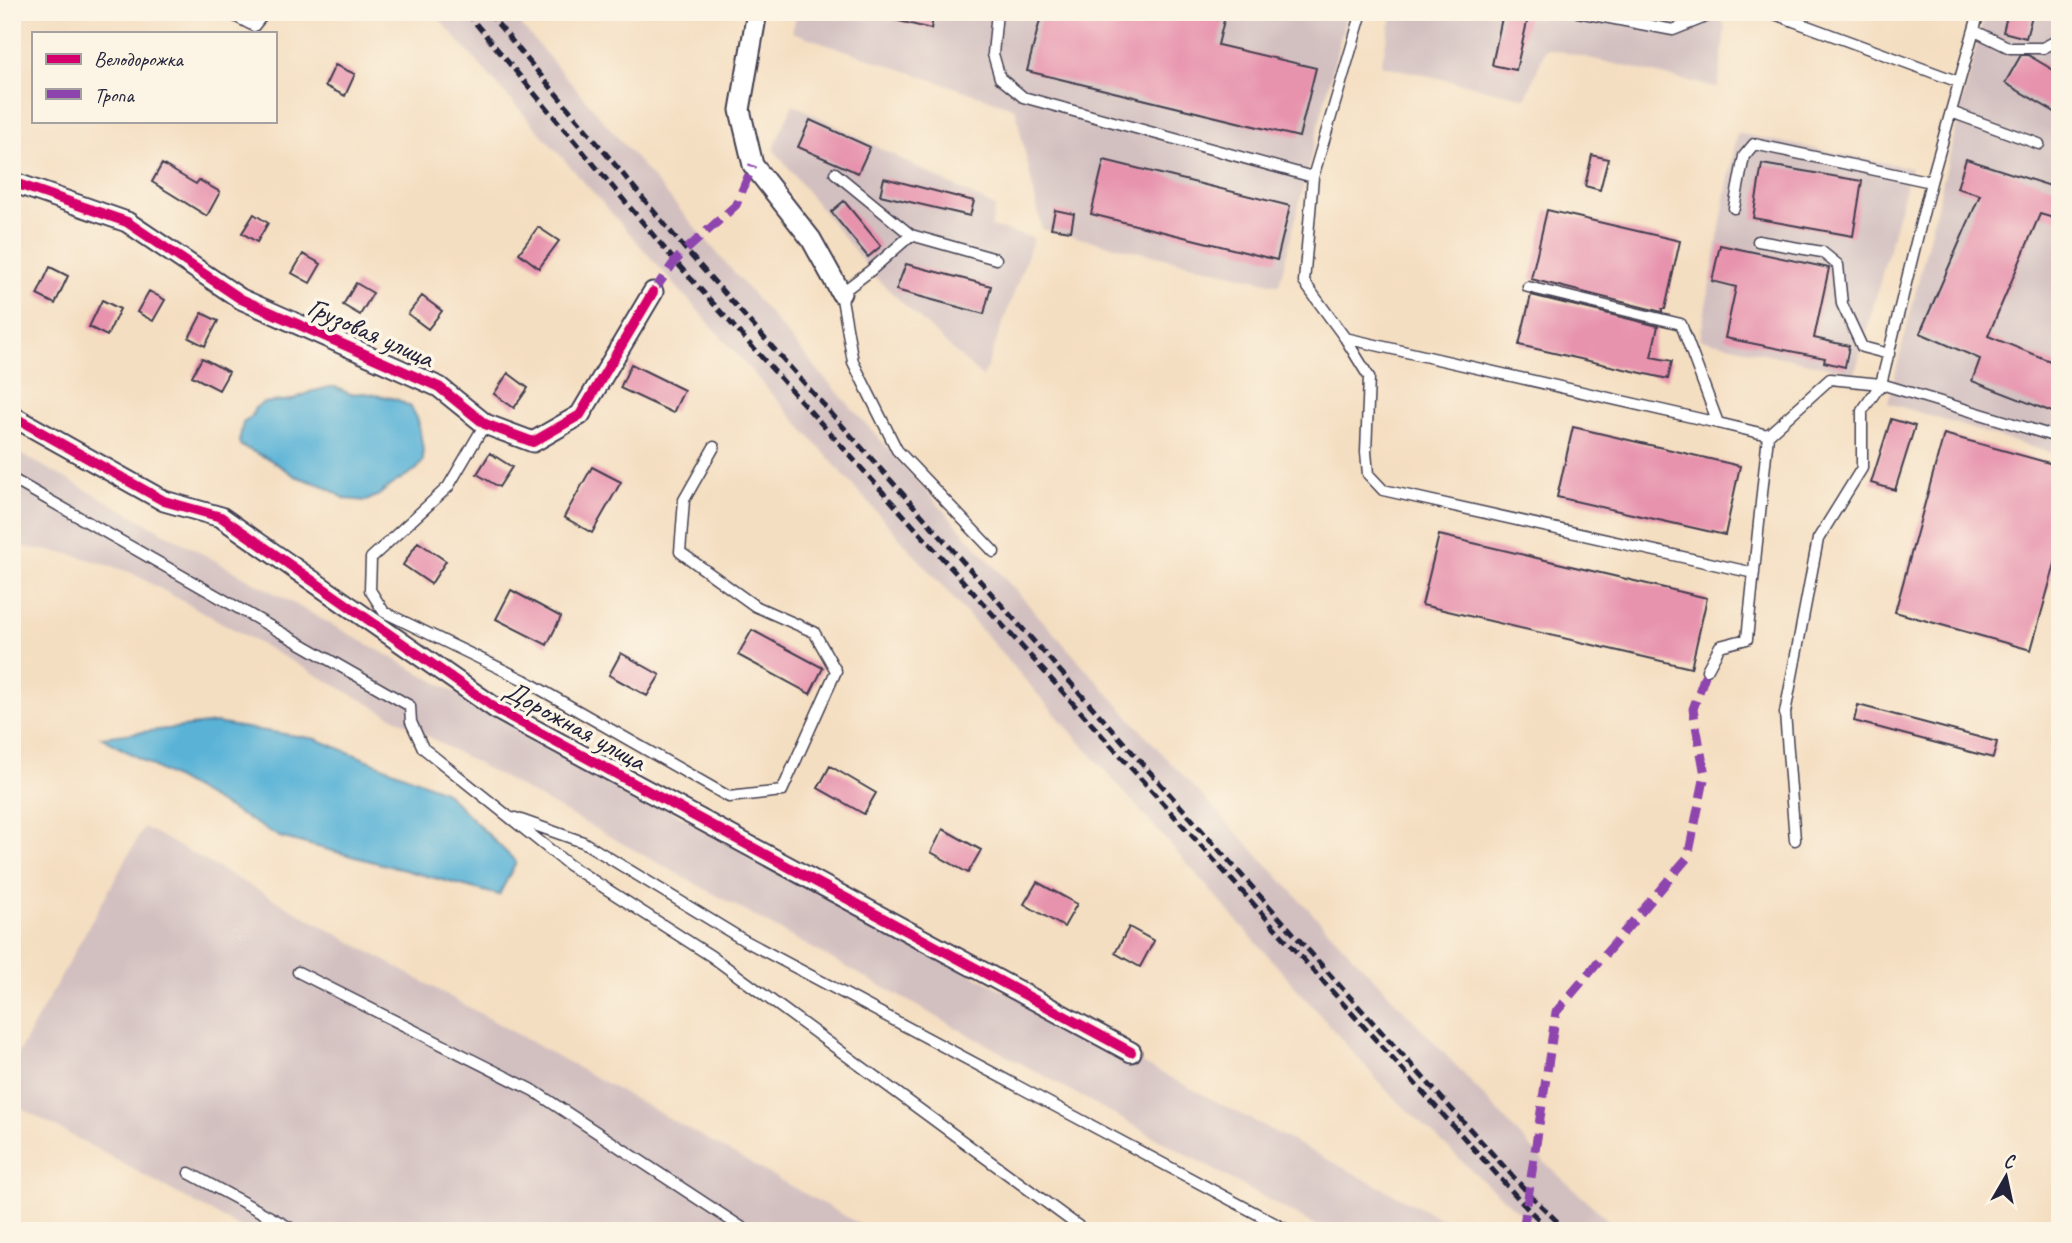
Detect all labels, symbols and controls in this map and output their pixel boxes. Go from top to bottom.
legend [32,32,276,122]
text: Велодорожка [94,46,184,72]
text: Тропа [94,82,135,108]
street label: Грузовая улица [303,289,441,376]
street label: Дорожная улица [498,672,654,779]
north arrow [1970,1142,2040,1212]
text: С [2002,1149,2018,1174]

